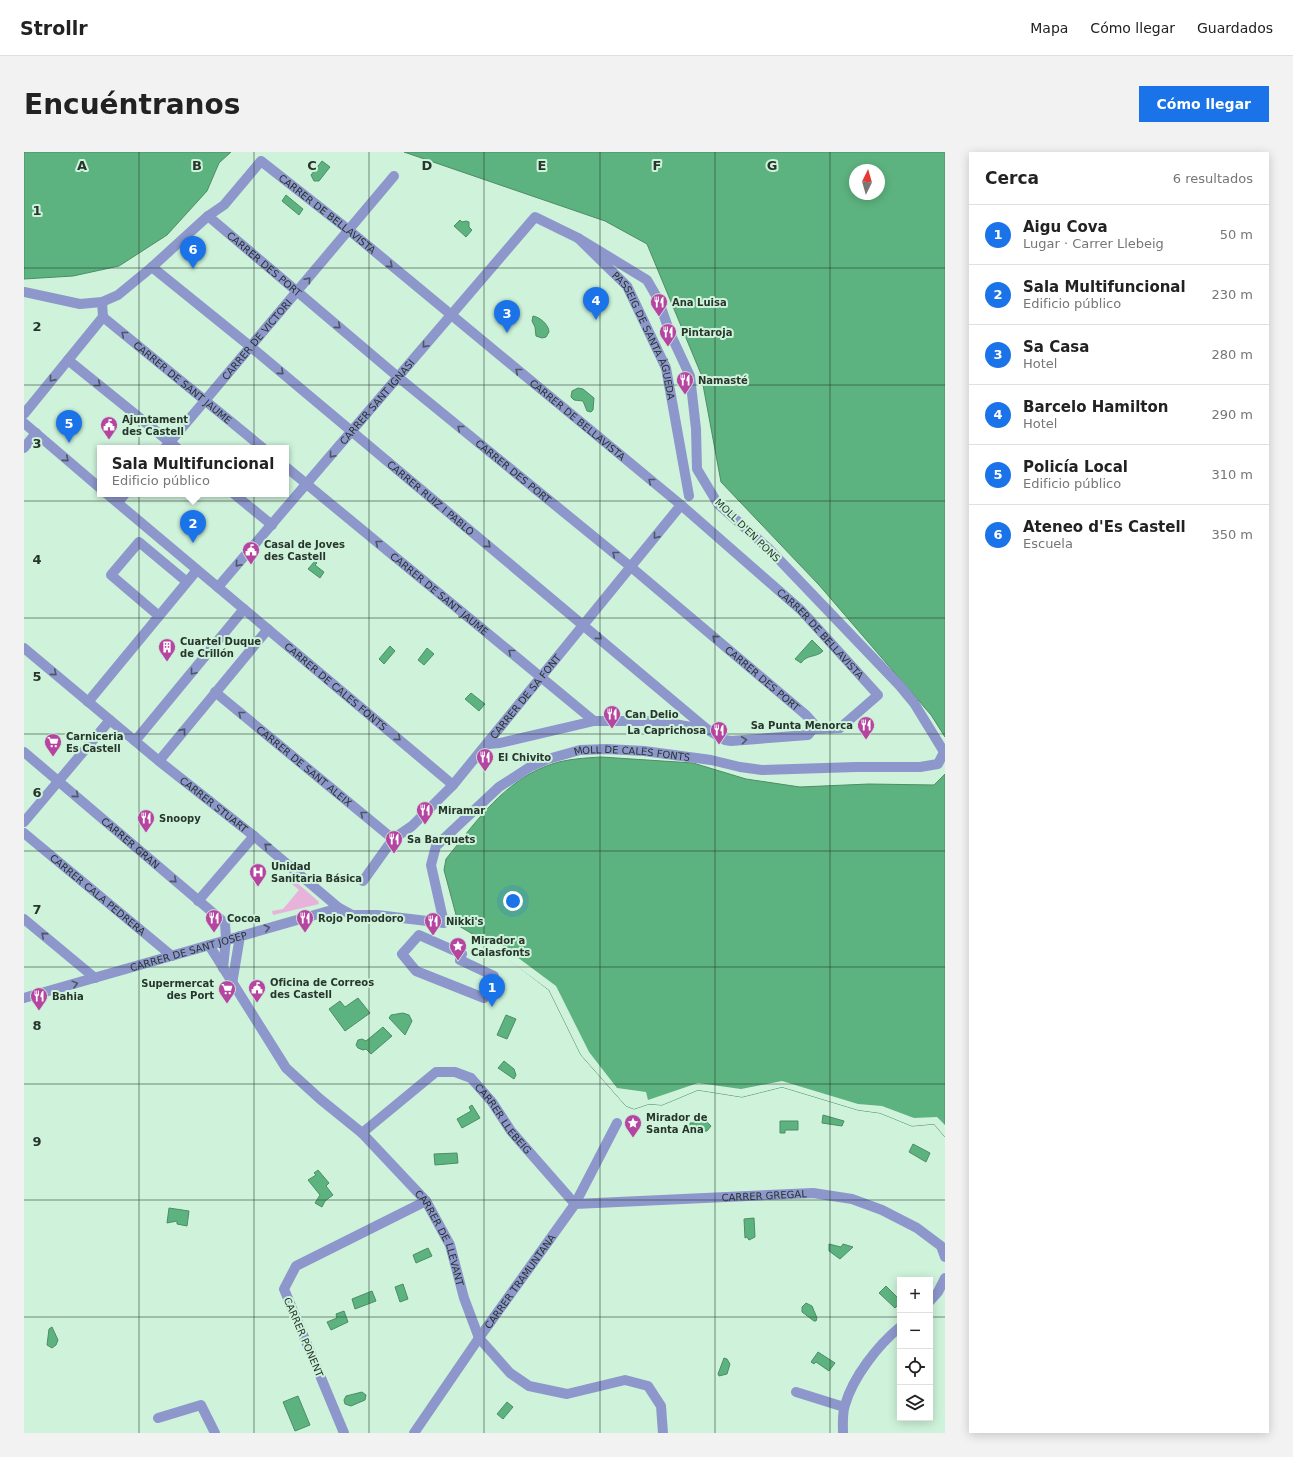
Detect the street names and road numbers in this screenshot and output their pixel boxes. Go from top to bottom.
street label: CARRER DE BELLAVISTA [277,172,378,256]
street label: CARRER DES PORT [225,230,304,299]
street label: PASSEIG DE SANTA ÀGUEDA [610,270,677,401]
street label: CARRER DE VICTORI [220,297,294,382]
street label: CARRER DE SANT JAUME [131,339,234,426]
street label: CARRER SANT IGNASI [338,357,417,447]
street label: CARRER DE BELLAVISTA [527,377,627,463]
street label: CARRER DES PORT [473,438,554,506]
street label: CARRER RUIZ I PABLO [385,459,476,538]
street label: MOLL D'EN PONS [713,497,782,564]
street label: CARRER DE SANT JAUME [388,550,490,638]
street label: CARRER DE BELLAVISTA [775,587,866,681]
street label: CARRER DE CALES FONTS [282,641,389,733]
street label: CARRER DES PORT [723,644,802,714]
street label: CARRER DE SA FONT [488,652,564,741]
street label: CARRER DE SANT ALEIX [254,724,354,809]
street label: MOLL DE CALES FONTS [572,744,691,763]
street label: CARRER STUART [178,775,250,835]
street label: CARRER GRAN [99,815,162,871]
street label: CARRER CALA PEDRERA [48,852,148,938]
street label: CARRER DE SANT JOSEP [129,930,248,973]
street label: CARRER LLEBEIG [473,1082,533,1156]
street label: CARRER DE LLEVANT [413,1188,466,1288]
street label: CARRER GREGAL [721,1188,808,1203]
street label: CARRER TRAMUNTANA [483,1232,558,1331]
street label: CARRER PONENT [282,1296,326,1379]

